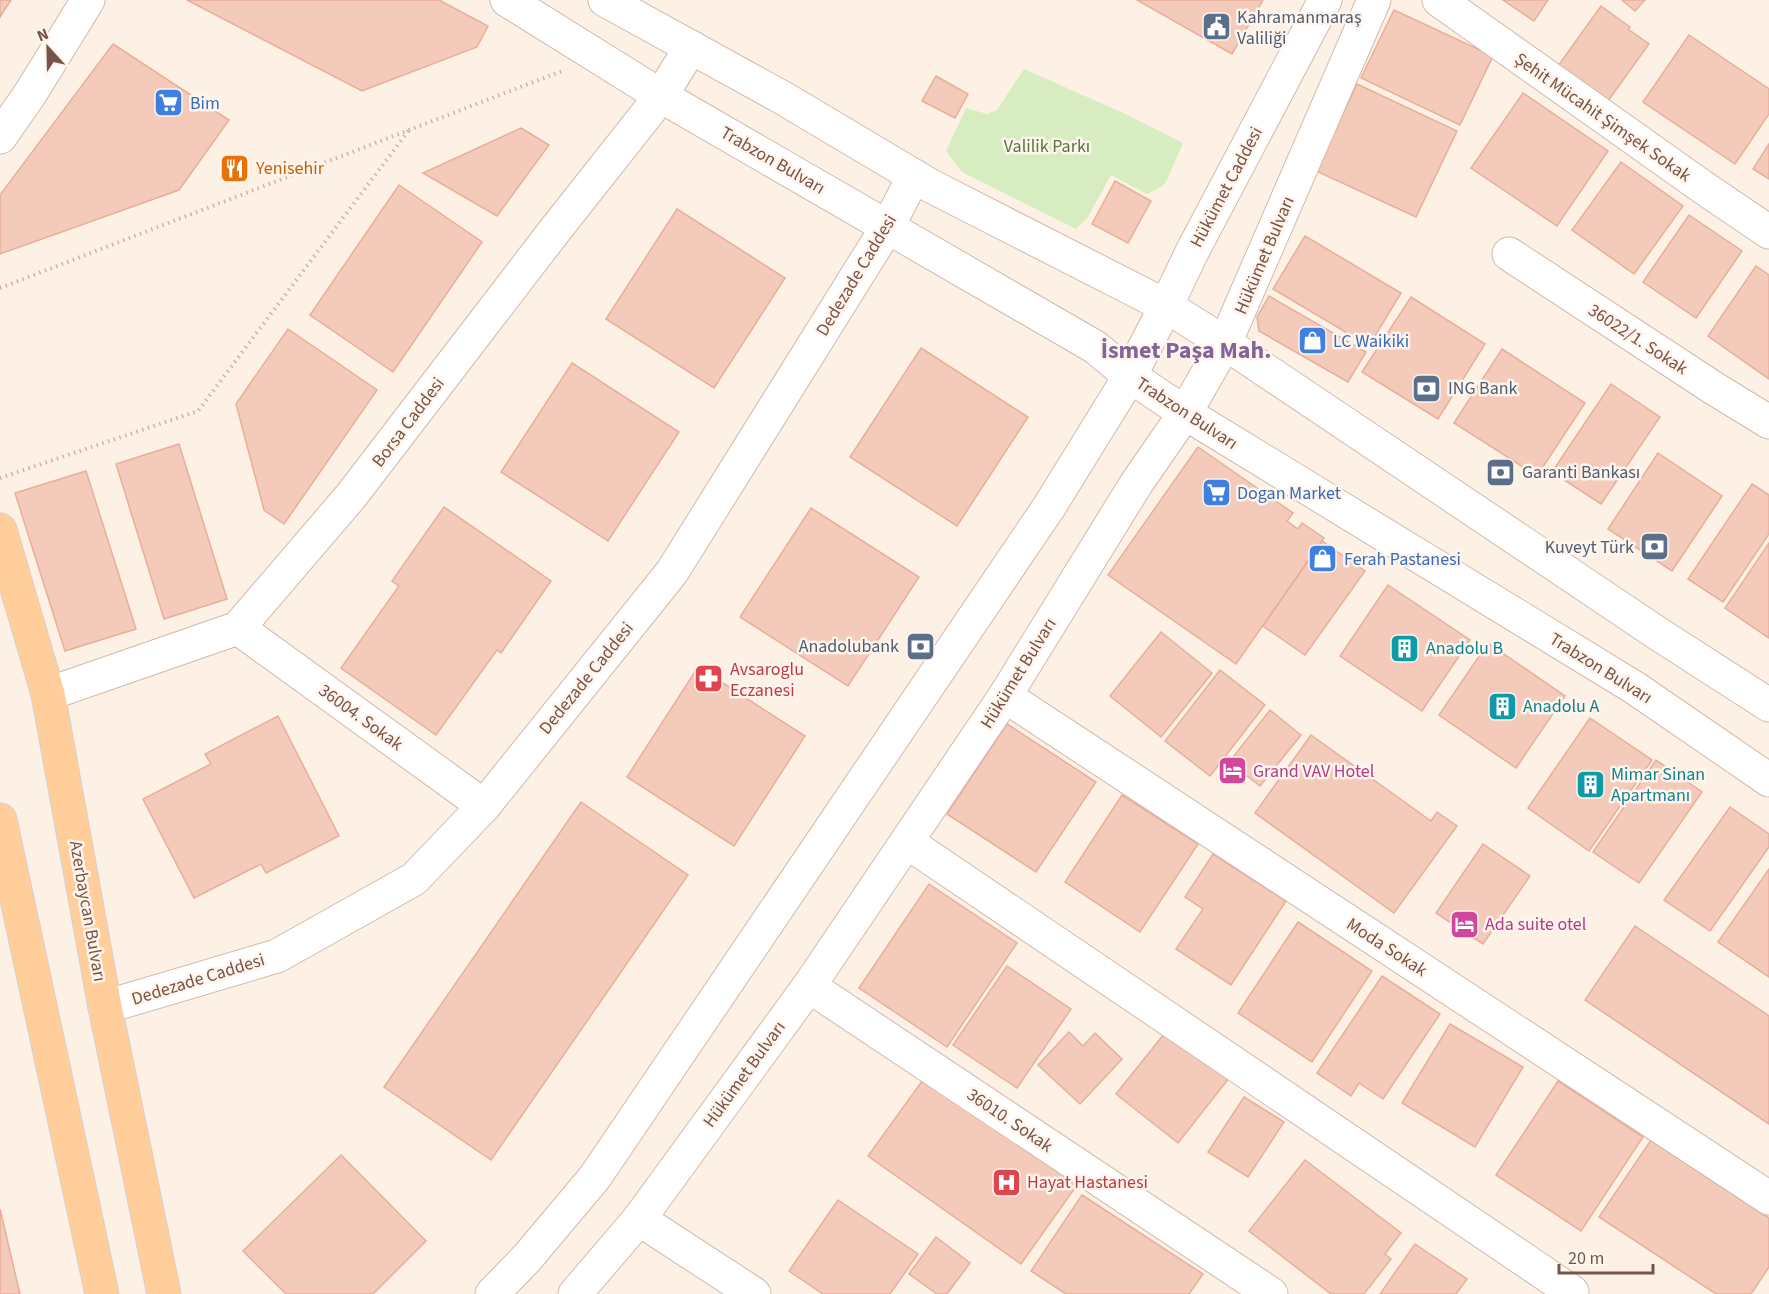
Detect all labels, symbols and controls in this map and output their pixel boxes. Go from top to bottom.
place label: Kahramanmaraş Valiliği [1237,5,1361,51]
public building icon: Kahramanmaraş Valiliği [1200,11,1232,43]
north arrow [18,18,78,78]
text: N [34,23,52,47]
street label: Şehit Mücahit Şimşek Sokak [1509,47,1696,188]
supermarket icon: Bim [153,87,185,119]
place label: Bim [190,91,220,116]
street label: Trabzon Bulvarı [716,120,830,201]
street label: Hükümet Caddesi [1184,122,1269,252]
park label: Valilik Parkı [1004,134,1090,159]
restaurant icon: Yenisehir [219,152,251,184]
place label: Yenisehir [255,156,325,181]
street label: Hükümet Bulvarı [1228,192,1301,318]
street label: Dedezade Caddesi [810,210,903,341]
street label: 36022/1. Sokak [1583,298,1692,381]
shop icon: LC Waikiki [1296,325,1328,357]
place label: LC Waikiki [1333,329,1409,354]
district label: İsmet Paşa Mah. [1101,333,1271,368]
street label: Trabzon Bulvarı [1131,371,1243,456]
street label: Borsa Caddesi [366,372,451,473]
bank icon: ING Bank [1411,372,1443,404]
place label: ING Bank [1448,376,1518,401]
bank icon: Garanti Bankası [1485,456,1517,488]
place label: Garanti Bankası [1522,460,1640,485]
supermarket icon: Dogan Market [1200,477,1232,509]
place label: Dogan Market [1237,481,1341,506]
bank icon: Kuveyt Türk [1639,531,1671,563]
place label: Kuveyt Türk [1545,535,1634,560]
shop icon: Ferah Pastanesi [1307,543,1339,575]
place label: Ferah Pastanesi [1344,547,1461,572]
street label: Hükümet Bulvarı [974,613,1062,733]
street label: Dedezade Caddesi [533,617,640,740]
street label: Trabzon Bulvarı [1544,627,1657,710]
bank icon: Anadolubank [904,630,936,662]
building icon: Anadolu B [1389,632,1421,664]
place label: Anadolubank [799,634,899,659]
place label: Anadolu B [1426,636,1503,661]
place label: Avsaroglu Eczanesi [730,657,804,703]
pharmacy icon: Avsaroglu Eczanesi [693,663,725,695]
street label: 36004. Sokak [313,678,408,757]
building icon: Anadolu A [1486,690,1518,722]
place label: Anadolu A [1523,694,1599,719]
hotel icon: Grand VAV Hotel [1216,755,1248,787]
place label: Grand VAV Hotel [1253,759,1374,784]
place label: Mimar Sinan Apartmanı [1611,762,1705,808]
building icon: Mimar Sinan Apartmanı [1574,768,1606,800]
street label: Azerbaycan Bulvarı [63,839,112,984]
hotel icon: Ada suite otel [1448,908,1480,940]
street label: Moda Sokak [1342,912,1432,983]
place label: Ada suite otel [1485,912,1586,937]
street label: Dedezade Caddesi [129,947,268,1012]
street label: Hükümet Bulvarı [697,1016,792,1133]
street label: 36010. Sokak [962,1082,1058,1158]
hospital icon: Hayat Hastanesi [990,1166,1022,1198]
place label: Hayat Hastanesi [1027,1170,1148,1195]
scale bar [1559,1237,1654,1275]
text: 20 m [1568,1246,1604,1271]

